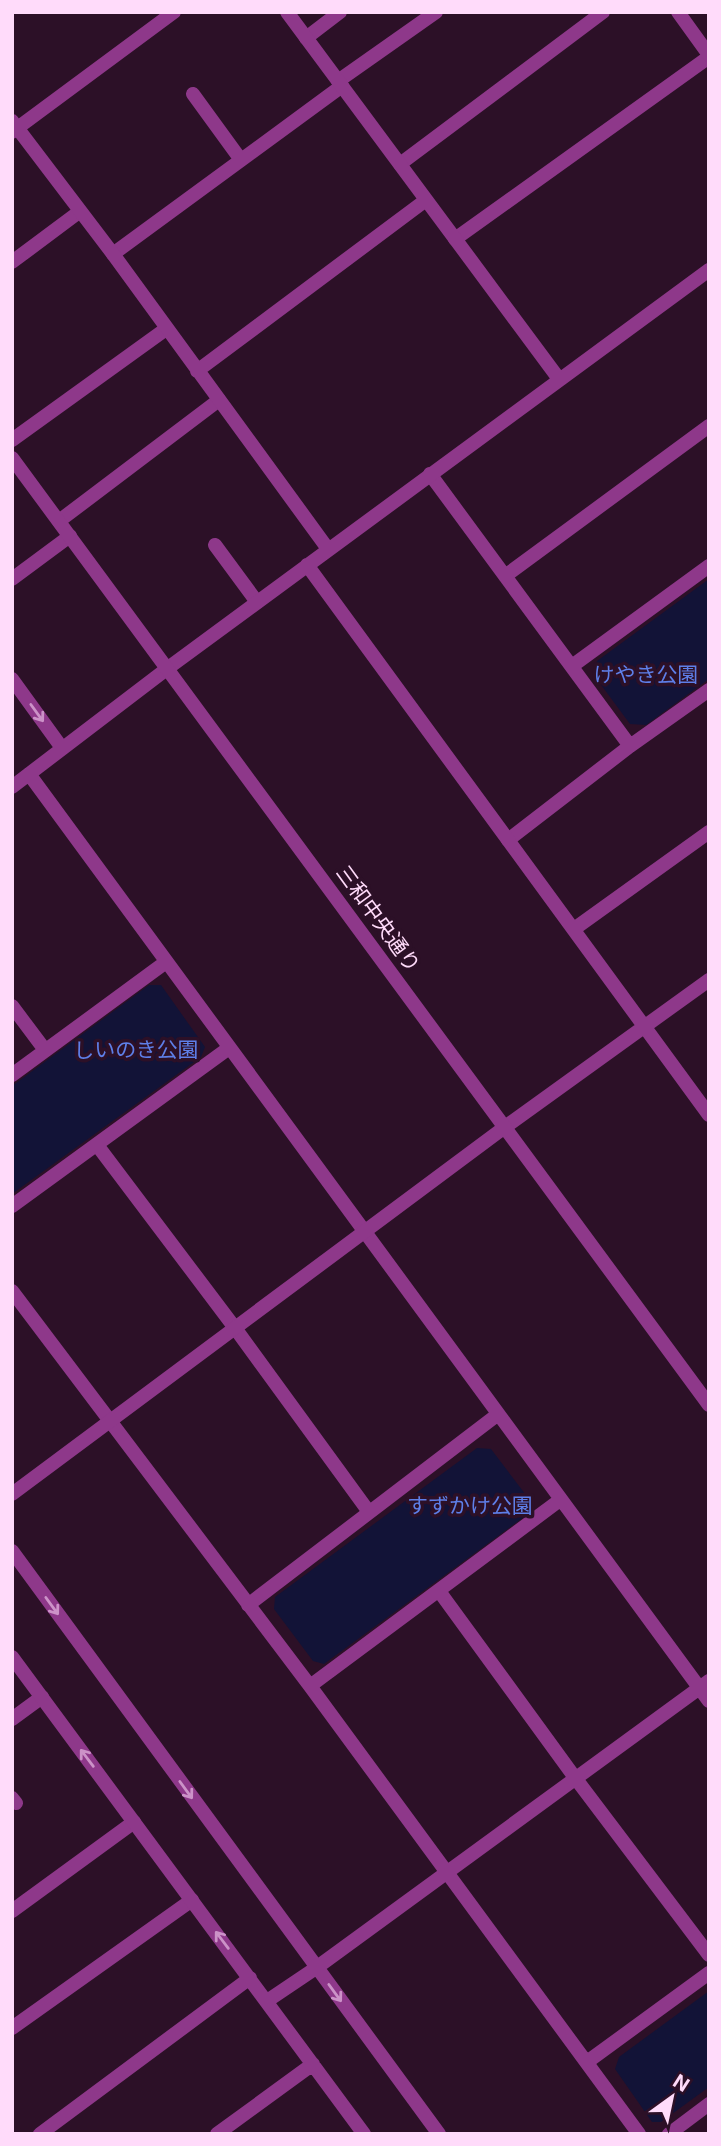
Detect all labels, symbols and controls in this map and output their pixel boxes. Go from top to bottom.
park label: けやき公園 [594,662,699,687]
one-way arrow [30,703,44,722]
street label: 三和中央通り [331,860,426,977]
park label: しいのき公園 [73,1037,199,1062]
park label: すずかけ公園 [407,1493,533,1518]
one-way arrow [45,1596,60,1615]
one-way arrow [79,1749,94,1767]
one-way arrow [179,1780,194,1799]
one-way arrow [215,1931,229,1950]
one-way arrow [328,1983,342,2002]
north arrow [637,2062,707,2132]
text: N [669,2070,693,2097]

